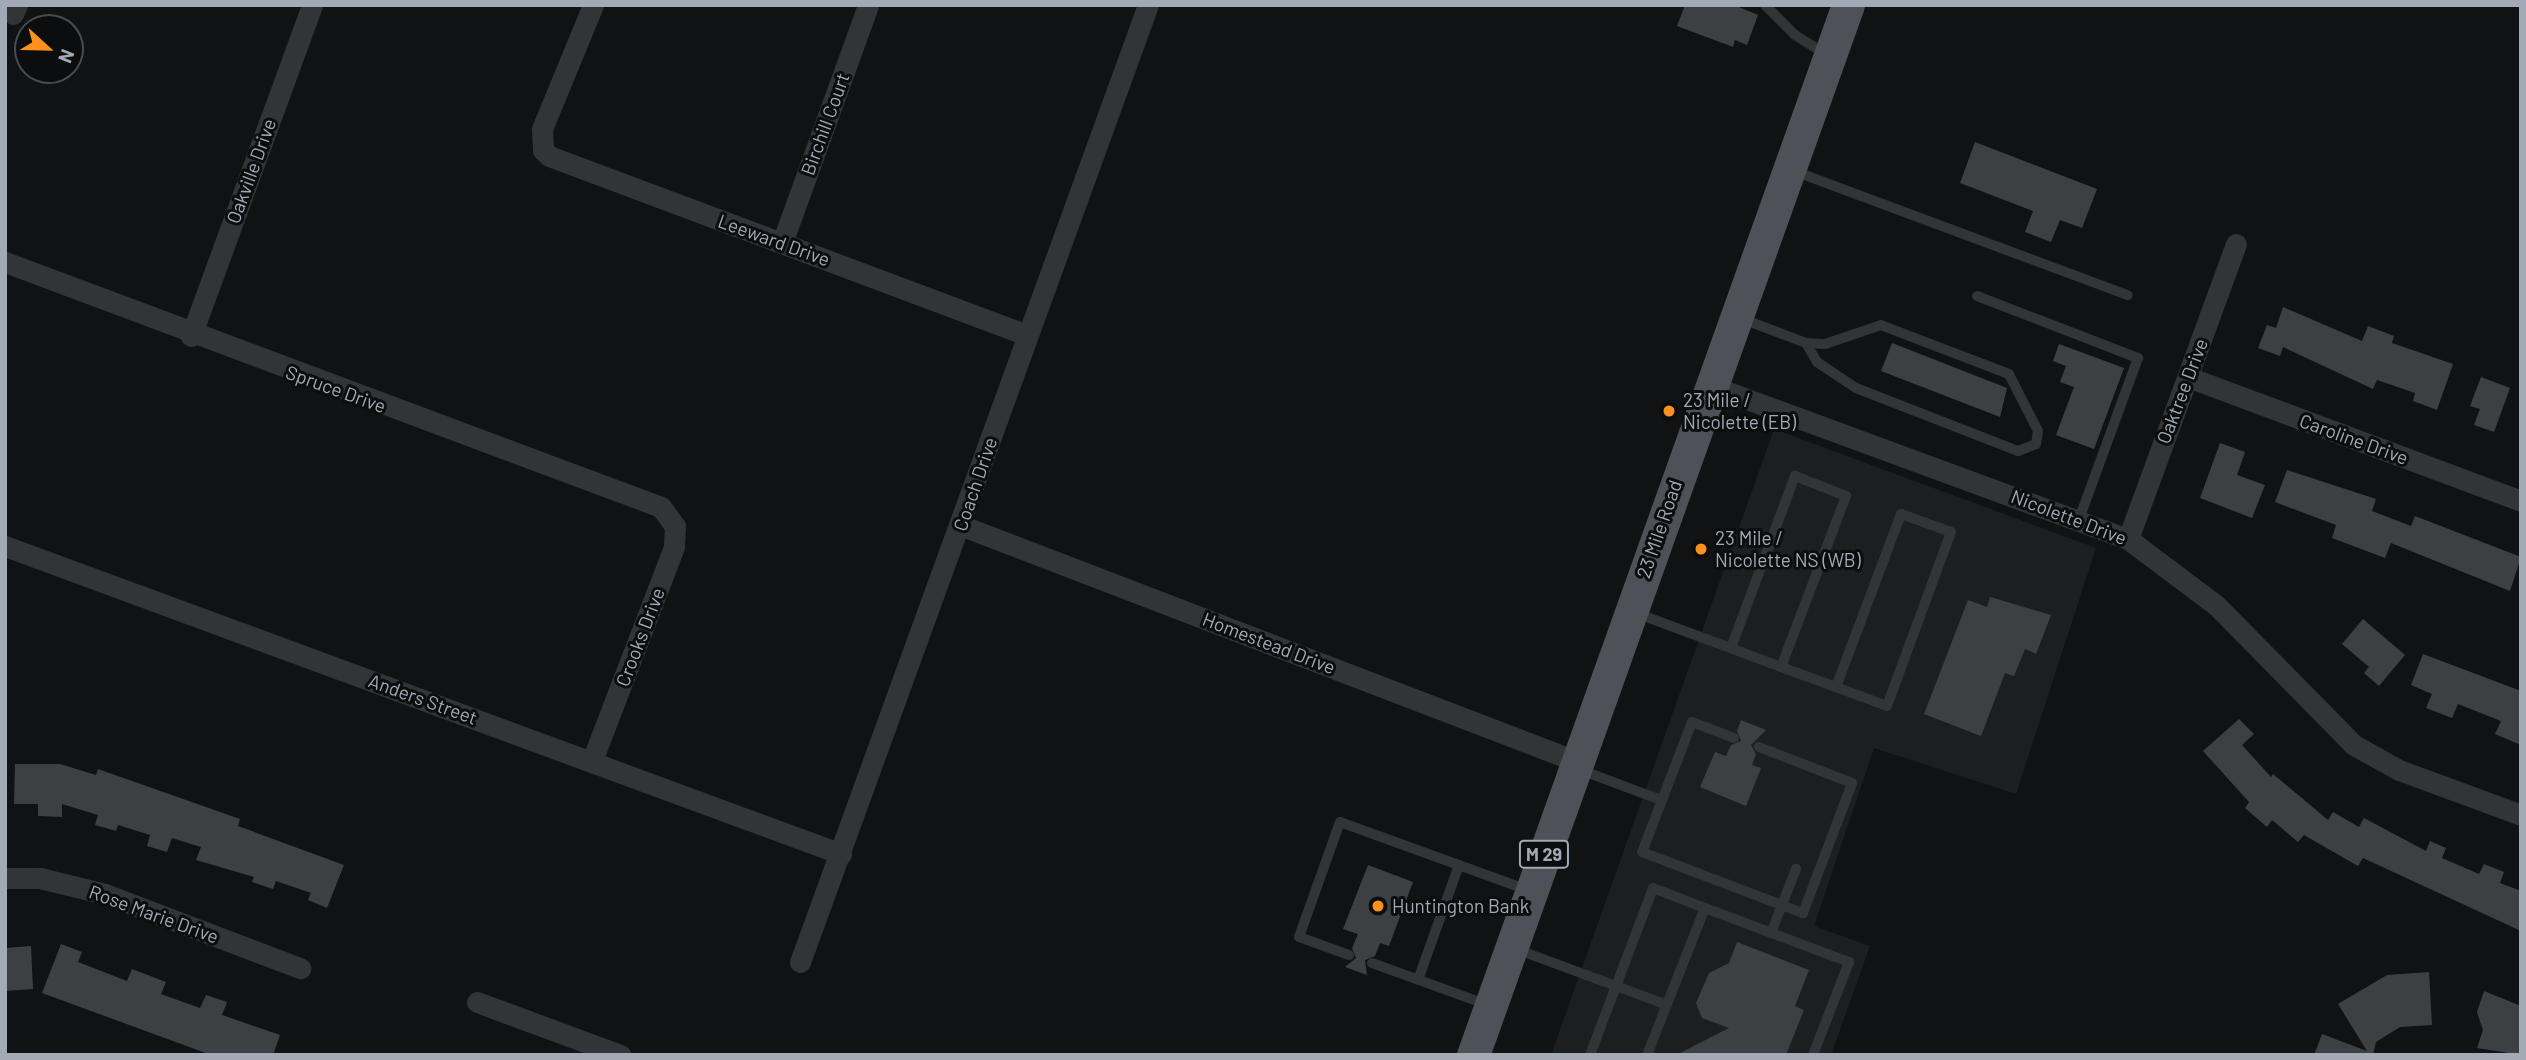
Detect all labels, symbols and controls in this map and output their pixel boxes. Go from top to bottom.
north arrow [14,14,84,84]
text: N [54,46,80,66]
street label: Birchill Court [796,70,854,178]
street label: Oakville Drive [222,116,280,226]
street label: Leeward Drive [715,209,833,271]
street label: Oaktree Drive [2151,335,2213,447]
street label: Spruce Drive [283,360,389,418]
place label: 23 Mile / Nicolette (EB) [1683,389,1796,433]
marker: 23 Mile / Nicolette (EB) [1661,403,1677,419]
street label: Caroline Drive [2297,409,2411,469]
street label: Coach Drive [948,434,1002,534]
street label: 23 Mile Road [1632,477,1686,581]
street label: Nicolette Drive [2008,484,2130,550]
place label: 23 Mile / Nicolette NS (WB) [1715,527,1861,571]
marker: 23 Mile / Nicolette NS (WB) [1693,541,1709,557]
street label: Crooks Drive [611,584,669,690]
street label: Homestead Drive [1199,607,1339,679]
street label: Anders Street [366,669,480,729]
road number: M 29 [1518,840,1570,868]
street label: Rose Marie Drive [86,880,222,948]
place label: Huntington Bank [1392,895,1529,917]
marker: Huntington Bank [1370,898,1386,914]

